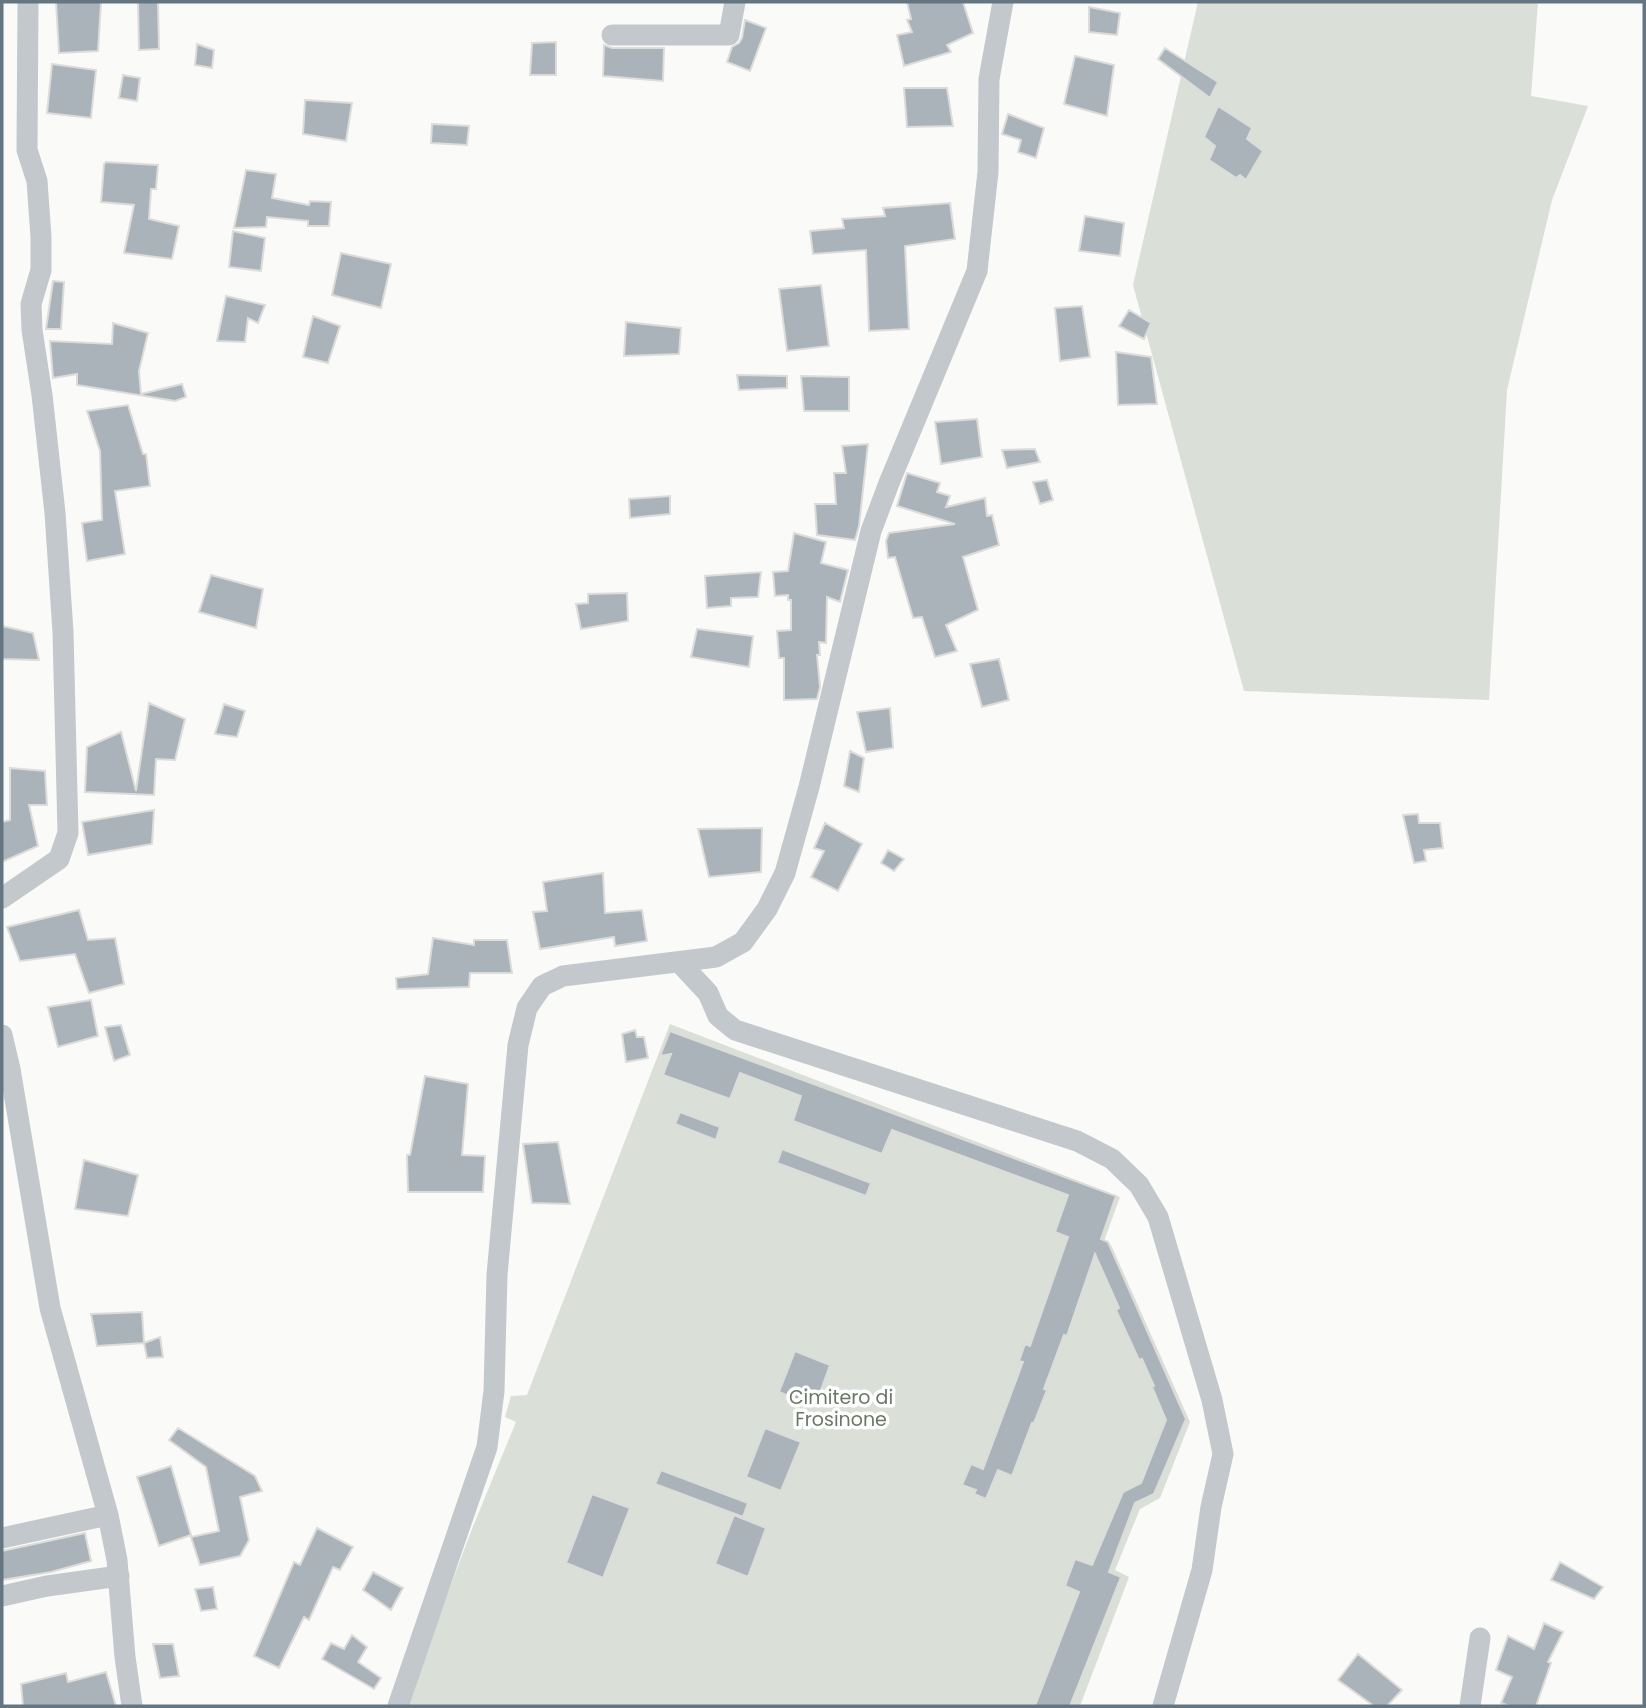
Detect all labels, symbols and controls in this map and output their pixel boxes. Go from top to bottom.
park label: Cimitero di Frosinone [789,1384,893,1433]

